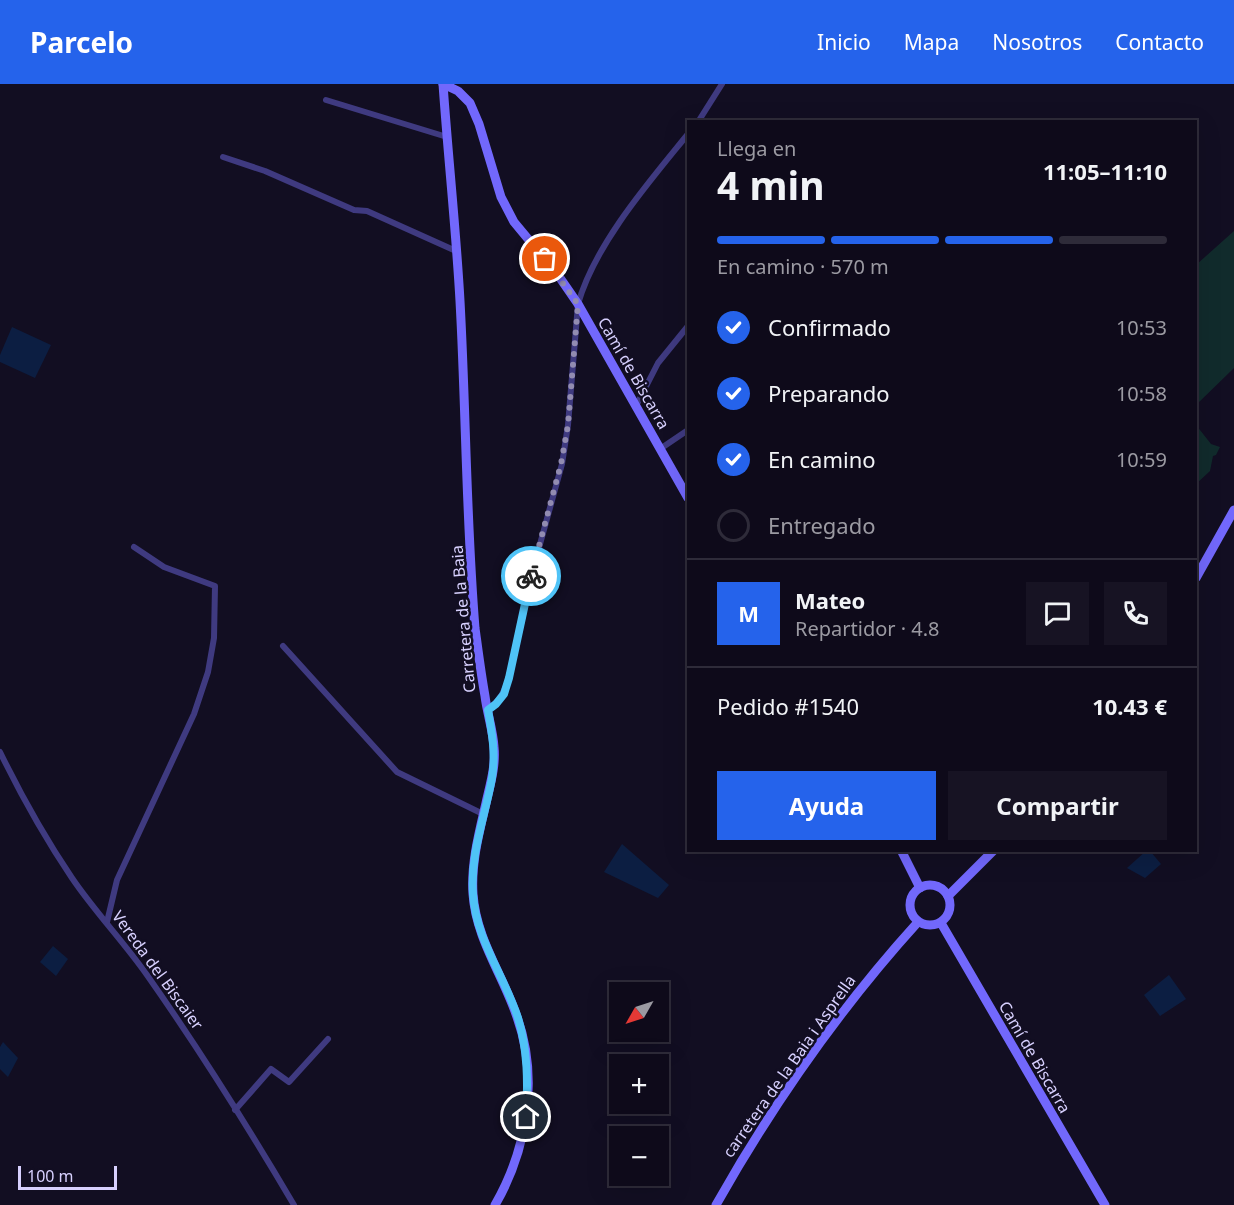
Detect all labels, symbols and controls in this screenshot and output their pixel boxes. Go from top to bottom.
text: Parcelo [30,23,133,61]
text: Inicio [817,28,871,56]
text: Mapa [904,28,959,56]
text: Nosotros [992,28,1082,56]
text: Contacto [1115,28,1204,56]
text: Llega en [717,135,796,162]
text: 11:05–11:10 [1043,156,1167,186]
text: 4 min [717,158,824,211]
pin [519,233,570,284]
icon: bag [528,242,561,275]
text: En camino · 570 m [717,253,889,280]
icon: check [717,311,750,344]
text: Confirmado [768,312,891,342]
street label: Camí de Biscarra [593,313,675,433]
text: 10:53 [1116,314,1167,341]
icon: check [717,377,750,410]
text: Preparando [768,378,890,408]
text: 10:58 [1116,380,1167,407]
icon: check [717,443,750,476]
text: En camino [768,444,876,474]
text: 10:59 [1116,446,1167,473]
text: Entregado [768,510,876,540]
street label: Carretera de la Baia [446,544,480,694]
courier [501,546,561,606]
icon: bike [515,560,548,593]
button: chat [1026,582,1089,645]
button: phone [1104,582,1167,645]
text: Mateo [795,585,865,615]
text: M [738,598,759,628]
text: Repartidor · 4.8 [795,615,940,642]
text: Pedido #1540 [717,691,859,721]
text: 10.43 € [1092,691,1167,721]
button: Ayuda [717,771,936,840]
button: Compartir [948,771,1167,840]
street label: Vereda del Biscaier [107,906,209,1034]
street label: carretera de la Baia i Asprella [717,970,861,1162]
north arrow [609,982,669,1042]
map controls [609,982,669,1186]
street label: Camí de Biscarra [994,997,1076,1117]
button: + [609,1054,669,1114]
pin [500,1091,551,1142]
icon: home [509,1100,542,1133]
button: − [609,1126,669,1186]
scale bar [18,1163,117,1190]
text: 100 m [27,1165,74,1187]

